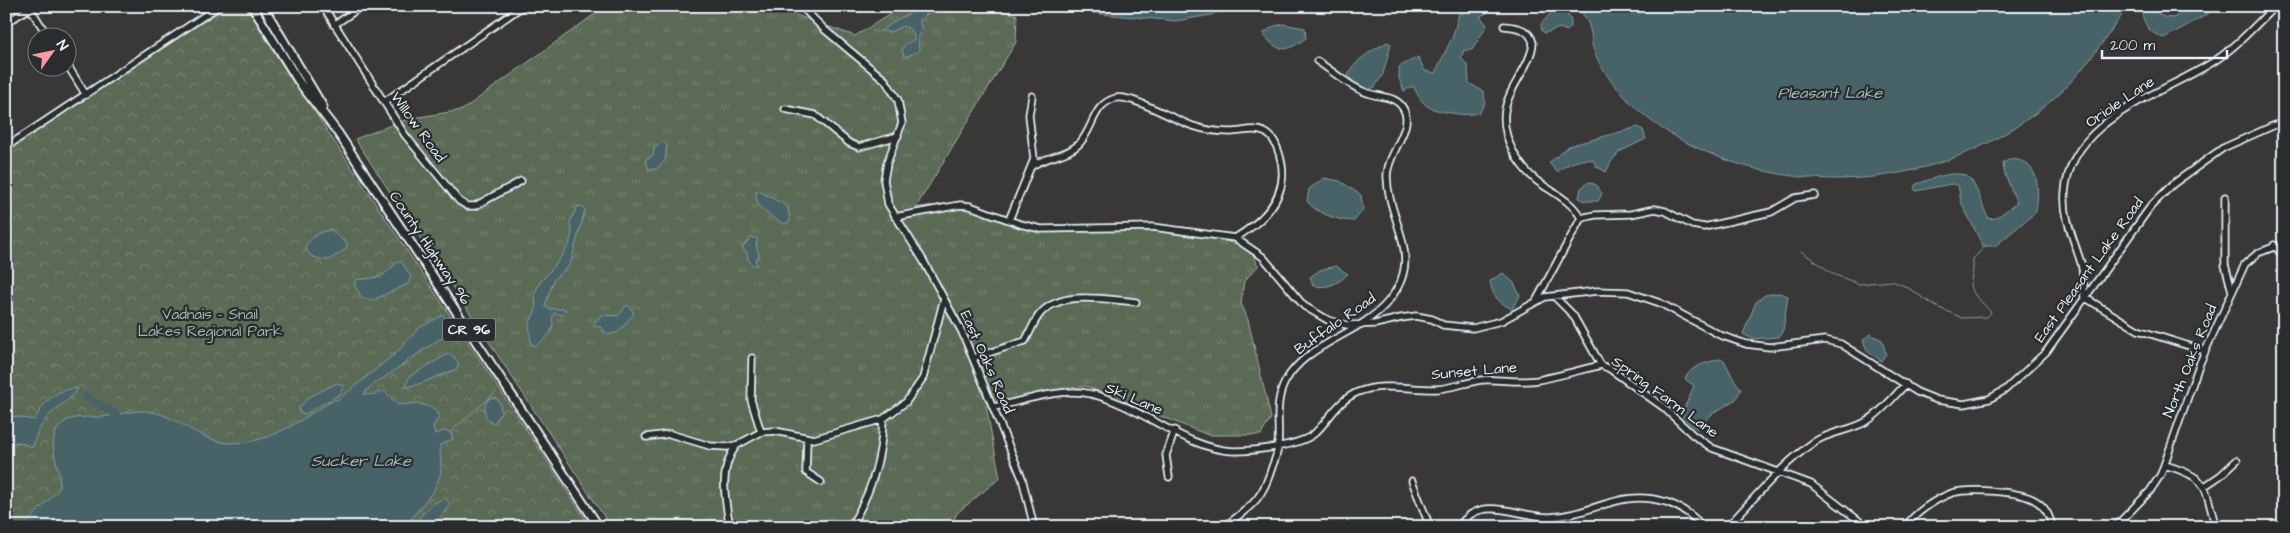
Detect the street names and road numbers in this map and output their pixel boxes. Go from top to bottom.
street label: Oriole Lane [2081,71,2159,133]
street label: Willow Road [385,88,451,167]
street label: County Highway 96 [383,187,476,310]
street label: East Pleasant Lake Road [2029,193,2149,347]
street label: Buffalo Road [1290,288,1380,360]
street label: North Oaks Road [2158,301,2222,421]
street label: East Oaks Road [955,307,1019,417]
road number: CR 96 [443,318,495,342]
street label: Spring Farm Lane [1607,351,1723,444]
street label: Sunset Lane [1430,357,1518,385]
street label: Ski Lane [1102,377,1166,421]

